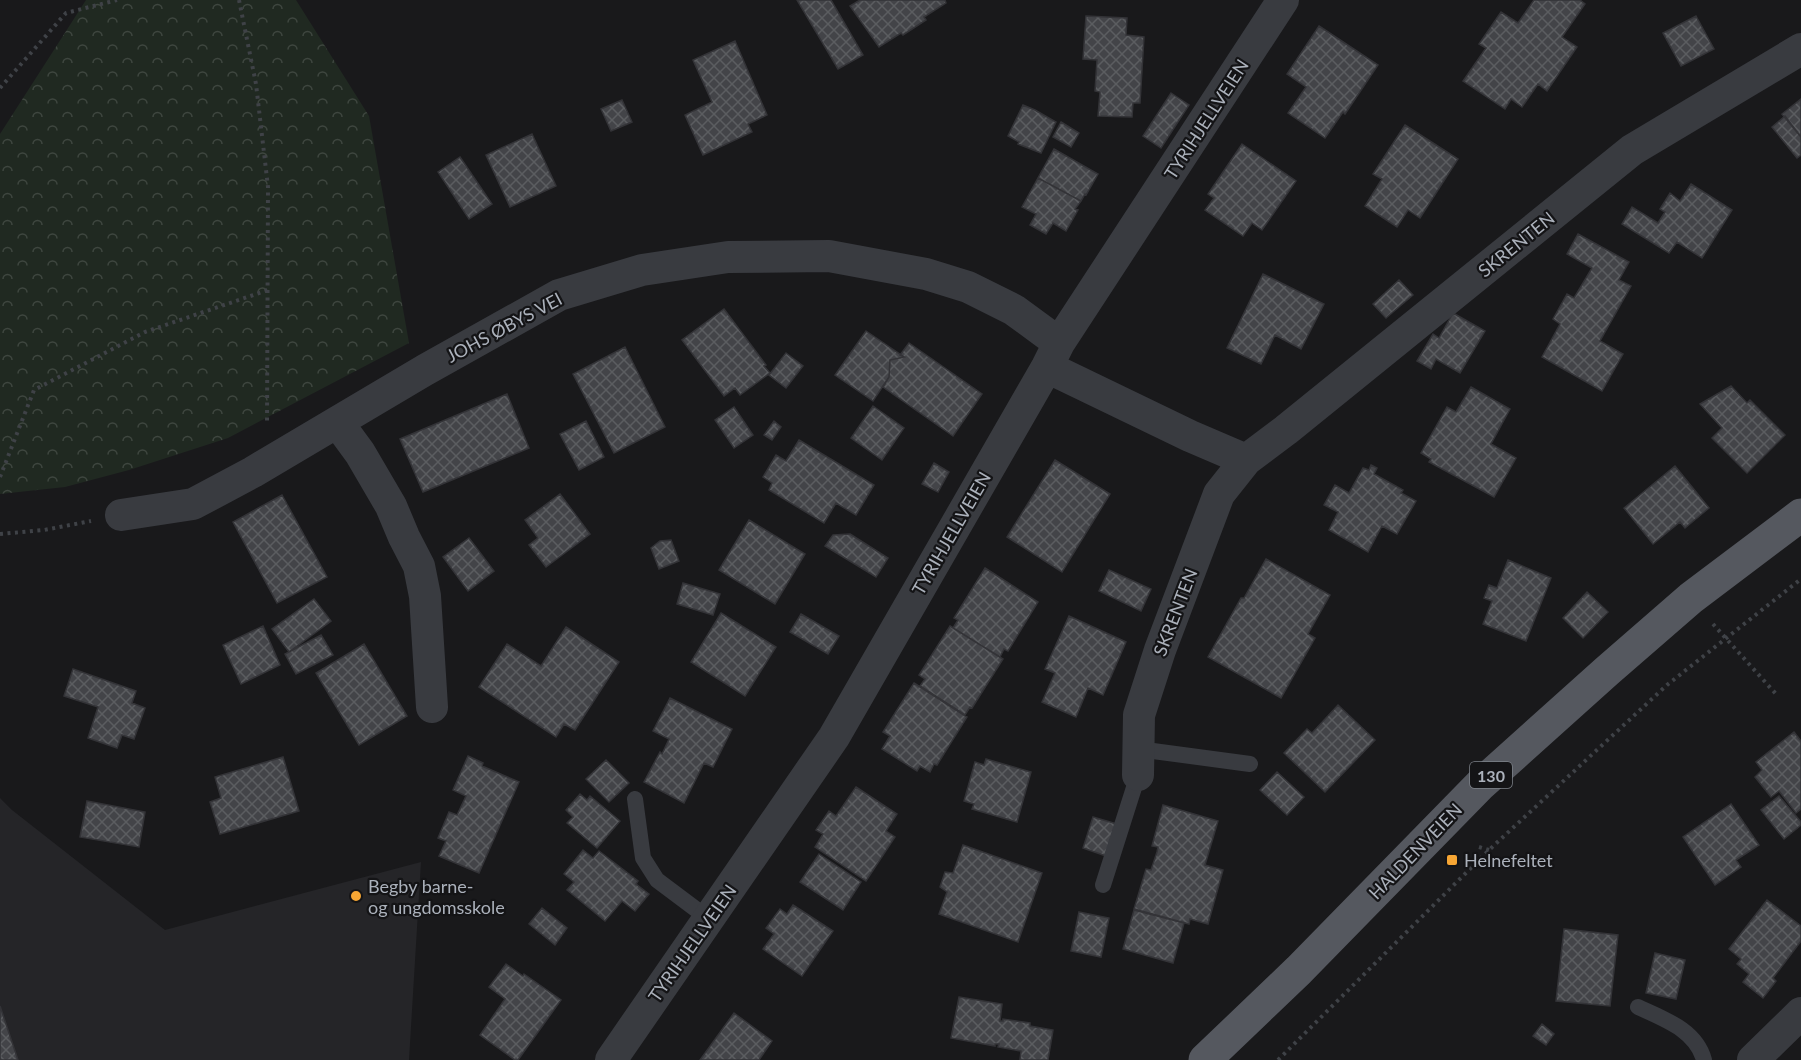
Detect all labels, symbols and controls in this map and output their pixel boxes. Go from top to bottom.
street label: TYRIHJELLVEIEN [1159,55,1253,183]
street label: SKRENTEN [1473,207,1559,281]
street label: JOHS ØBYS VEI [442,287,566,367]
street label: TYRIHJELLVEIEN [907,467,995,599]
street label: SKRENTEN [1148,565,1202,659]
road number: 130 [1470,762,1512,788]
street label: HALDENVEIEN [1364,798,1466,904]
place label: Helnefeltet [1464,849,1553,871]
marker: Helnefeltet [1445,853,1459,867]
place label: Begby barne- og ungdomsskole [368,875,505,918]
street label: TYRIHJELLVEIEN [643,880,741,1006]
marker: Begby barne- og ungdomsskole [349,889,363,903]

